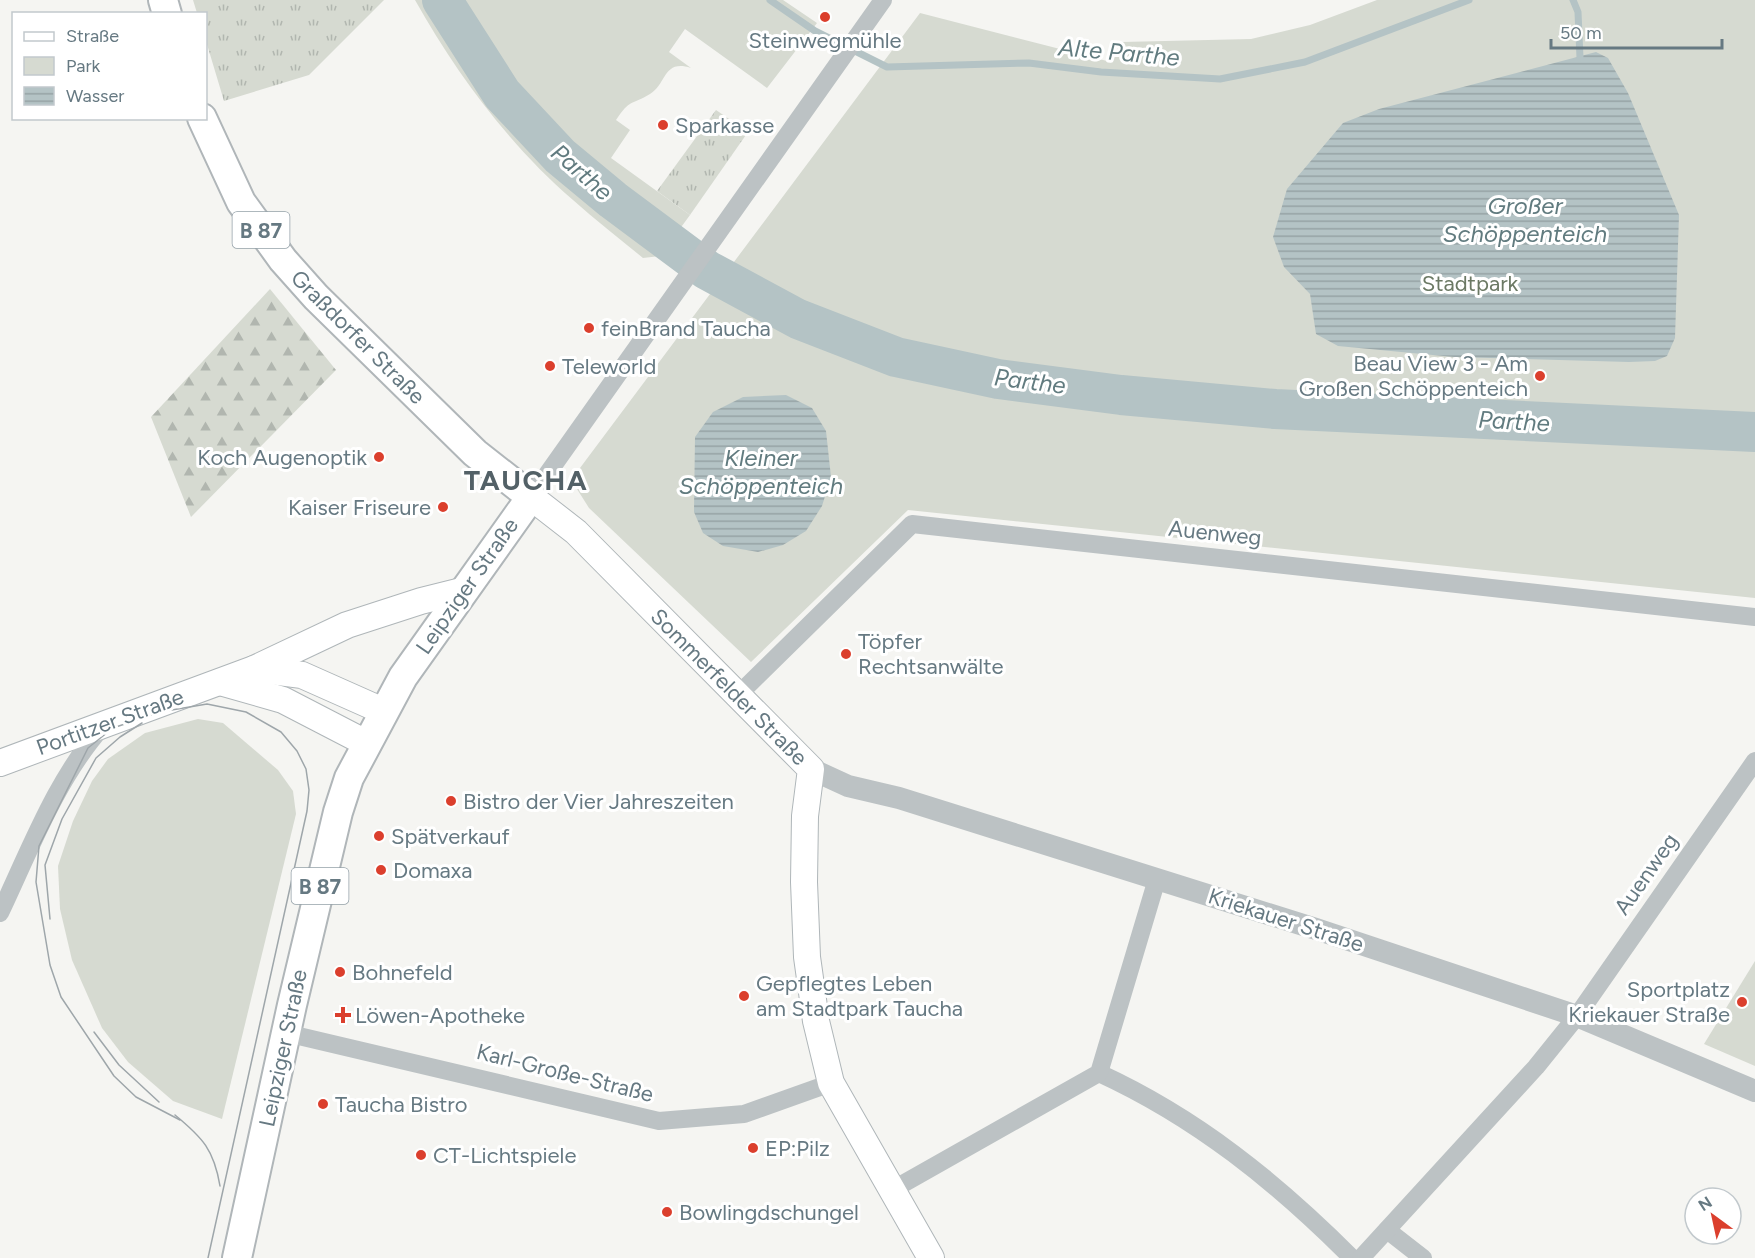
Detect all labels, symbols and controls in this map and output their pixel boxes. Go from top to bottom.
marker: Steinwegmühle [818,10,832,24]
legend [12,12,207,120]
scale bar [1551,12,1722,50]
text: 50 m [1560,22,1602,44]
text: Straße [66,25,119,47]
place label: Steinwegmühle [748,27,902,54]
water label: Alte Parthe [1056,32,1181,72]
text: Park [66,55,101,77]
text: Wasser [66,85,124,107]
place label: Sparkasse [675,112,774,139]
marker: Sparkasse [656,118,670,132]
water label: Parthe [545,138,619,206]
water label: Großer Schöppenteich [1443,191,1607,248]
road number: B 87 [232,212,290,248]
street label: Graßdorfer Straße [285,264,431,410]
park label: Stadtpark [1422,270,1519,297]
place label: feinBrand Taucha [601,315,771,342]
marker: feinBrand Taucha [582,321,596,335]
place label: Beau View 3 - Am Großen Schöppenteich [1299,350,1528,402]
place label: Teleworld [562,353,656,380]
marker: Teleworld [543,359,557,373]
water label: Parthe [993,362,1067,400]
marker: Beau View 3 - Am Großen Schöppenteich [1533,369,1547,383]
water label: Parthe [1477,405,1551,437]
water label: Kleiner Schöppenteich [679,443,843,500]
place label: Koch Augenoptik [197,444,367,471]
marker: Koch Augenoptik [372,450,386,464]
district label: TAUCHA [464,463,588,497]
place label: Kaiser Friseure [288,494,431,521]
marker: Kaiser Friseure [436,500,450,514]
street label: Leipziger Straße [410,513,524,659]
street label: Auenweg [1167,515,1263,551]
street label: Sommerfelder Straße [645,603,813,771]
place label: Töpfer Rechtsanwälte [858,628,1003,680]
marker: Töpfer Rechtsanwälte [839,647,853,661]
street label: Portitzer Straße [33,683,187,761]
place label: Bistro der Vier Jahreszeiten [463,788,734,815]
marker: Bistro der Vier Jahreszeiten [444,794,458,808]
place label: Spätverkauf [391,823,511,850]
street label: Auenweg [1608,828,1684,920]
marker: Spätverkauf [372,829,386,843]
place label: Domaxa [393,857,472,884]
marker: Domaxa [374,863,388,877]
road number: B 87 [292,868,348,904]
street label: Kriekauer Straße [1205,882,1367,958]
place label: Bohnefeld [352,959,453,986]
marker: Bohnefeld [333,965,347,979]
street label: Leipziger Straße [253,967,313,1129]
place label: Gepflegtes Leben am Stadtpark Taucha [756,970,963,1022]
place label: Sportplatz Kriekauer Straße [1568,976,1730,1028]
marker: Gepflegtes Leben am Stadtpark Taucha [737,989,751,1003]
marker: Sportplatz Kriekauer Straße [1735,995,1749,1009]
place label: Löwen-Apotheke [355,1002,525,1029]
marker: Löwen-Apotheke [336,1008,350,1022]
street label: Karl-Große-Straße [474,1038,656,1108]
place label: Taucha Bistro [335,1091,467,1118]
marker: Taucha Bistro [316,1097,330,1111]
place label: EP:Pilz [765,1135,830,1162]
marker: EP:Pilz [746,1141,760,1155]
place label: CT-Lichtspiele [433,1142,576,1169]
marker: CT-Lichtspiele [414,1148,428,1162]
north arrow [1683,1186,1743,1246]
text: N [1695,1193,1715,1215]
place label: Bowlingdschungel [679,1199,859,1226]
marker: Bowlingdschungel [660,1205,674,1219]

